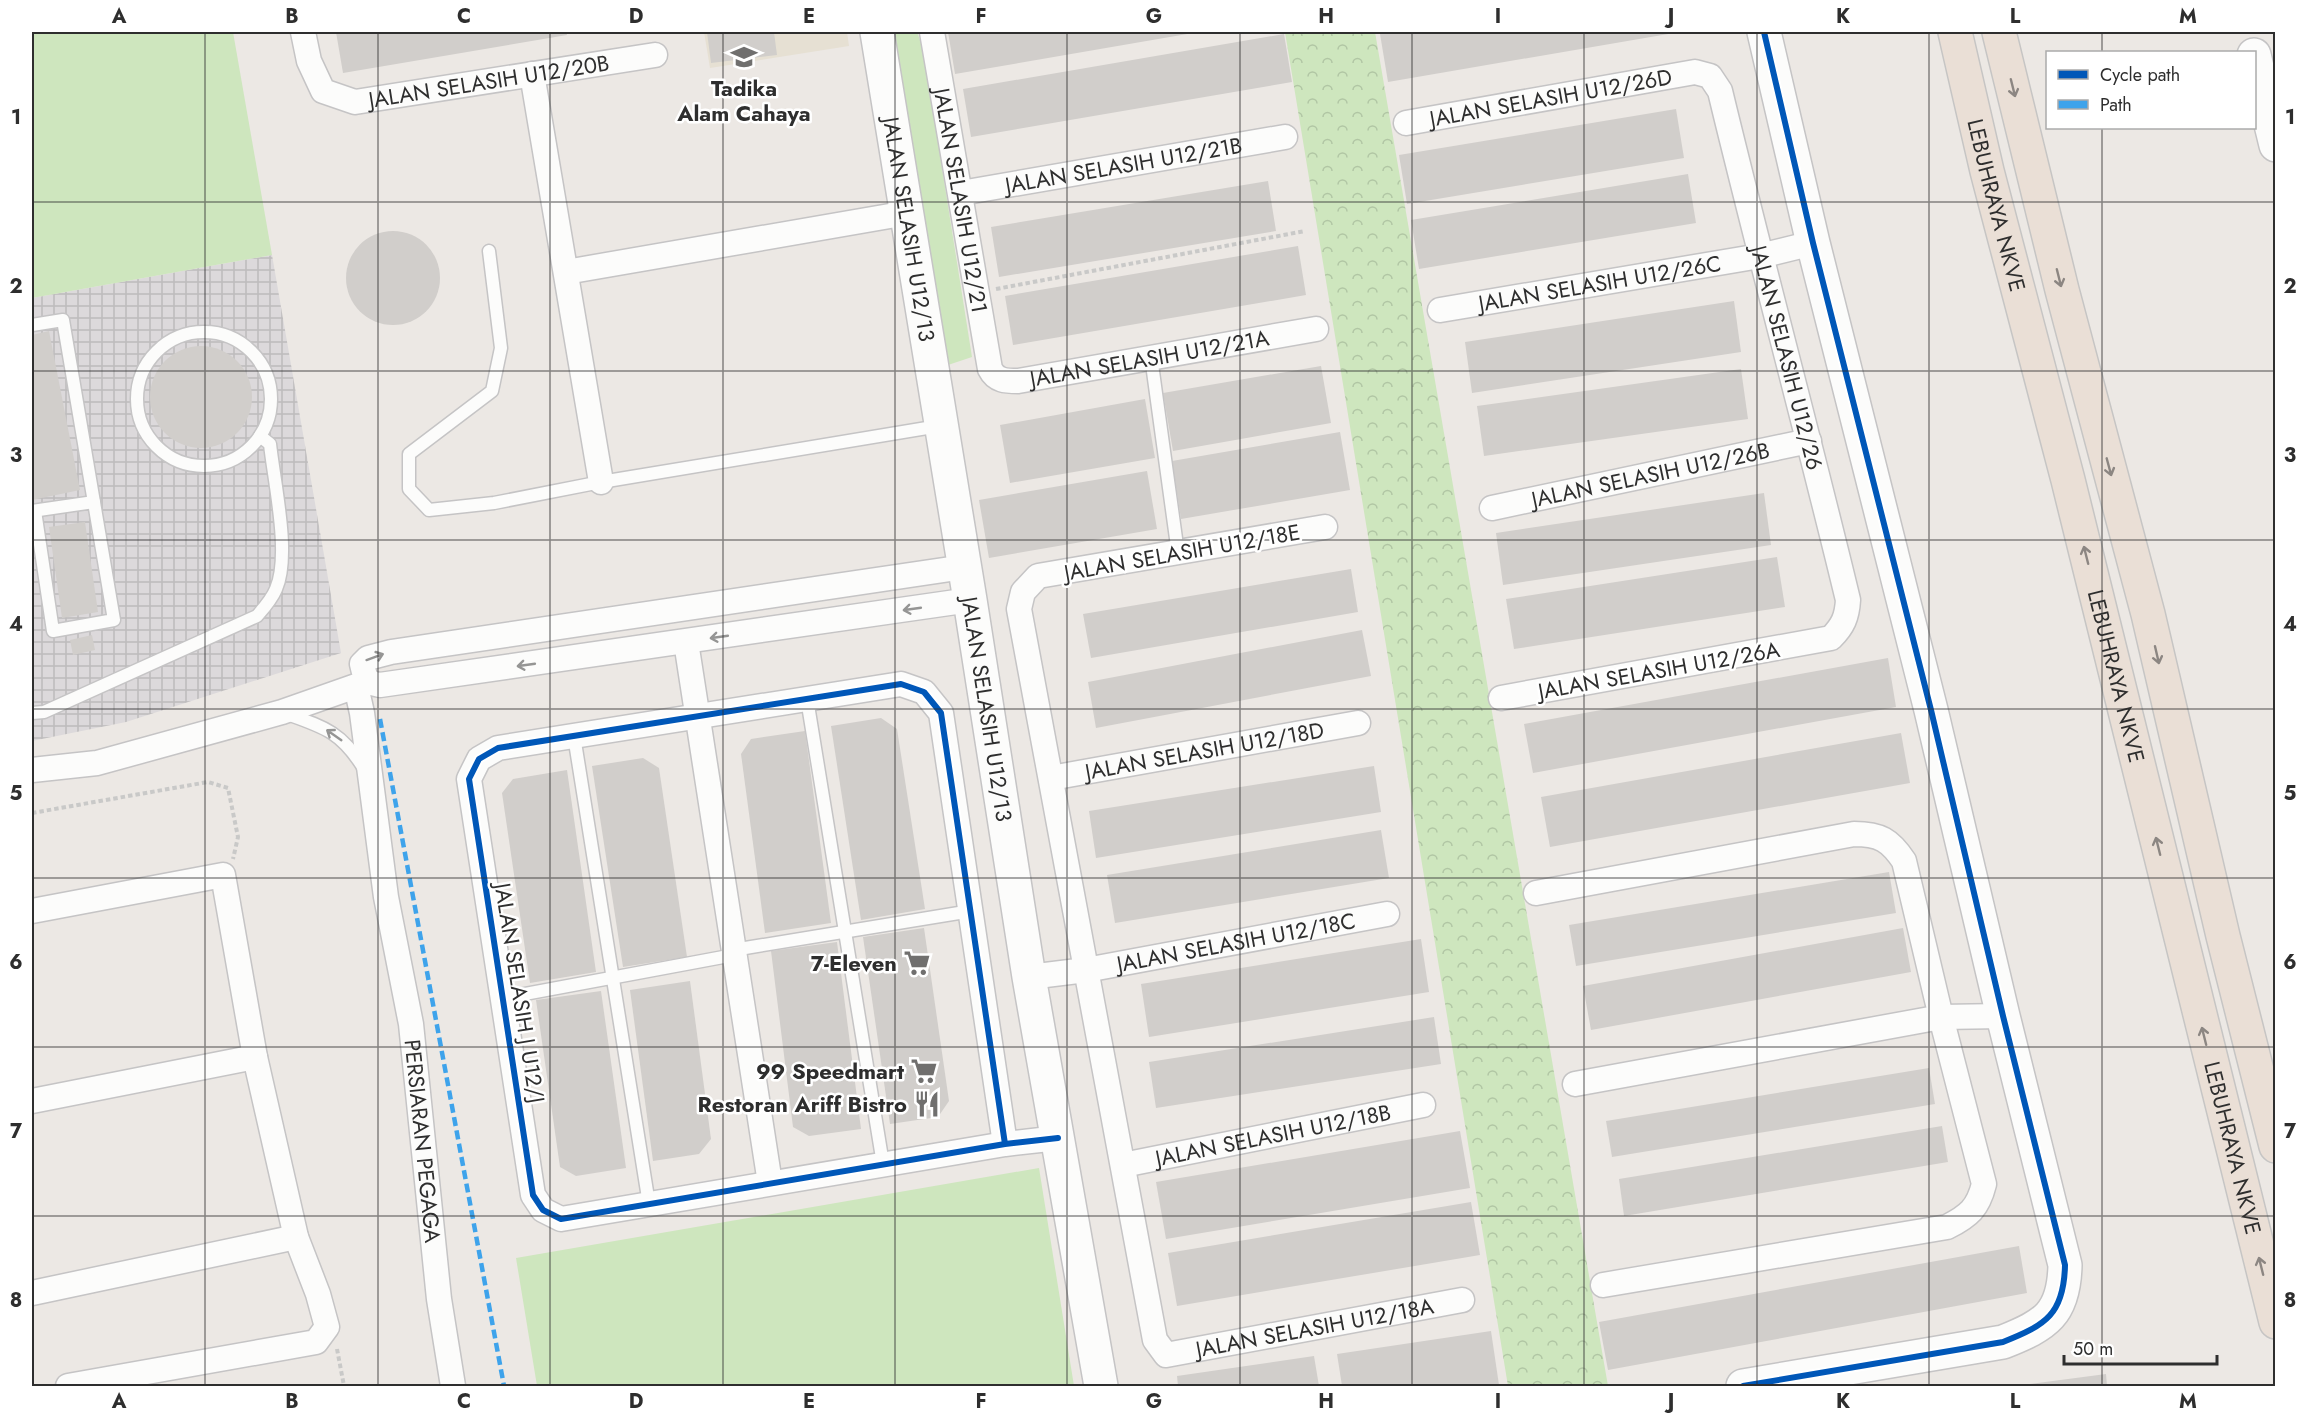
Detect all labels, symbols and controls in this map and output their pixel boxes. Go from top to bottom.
text: A [111,2,127,31]
text: B [285,2,299,31]
text: C [457,2,471,31]
text: D [629,2,643,31]
text: E [803,2,815,31]
text: F [975,2,987,31]
text: G [1146,2,1162,31]
text: H [1318,2,1334,31]
text: I [1495,2,1501,31]
text: J [1664,2,1674,31]
text: K [1836,2,1850,31]
text: L [2010,2,2021,31]
text: M [2179,2,2197,31]
school or university icon: Tadika Alam Cahaya [729,42,759,72]
street label: JALAN SELASIH U12/20B [363,46,611,116]
legend [2046,51,2256,129]
street label: JALAN SELASIH U12/26D [1424,60,1674,135]
text: Cycle path [2100,62,2180,88]
place label: Tadika Alam Cahaya [676,72,811,129]
one-way arrow [2008,79,2020,98]
street label: JALAN SELASIH U12/21 [925,83,996,315]
text: Path [2100,92,2132,118]
text: 1 [11,103,21,132]
text: 1 [2285,103,2295,132]
street label: JALAN SELASIH U12/13 [875,112,943,344]
street label: LEBUHRAYA NKVE [1959,116,2034,295]
street label: JALAN SELASIH U12/21B [1000,129,1245,202]
street label: JALAN SELASIH U12/26 [1742,239,1831,473]
street label: JALAN SELASIH U12/26C [1473,247,1723,320]
one-way arrow [2053,268,2065,287]
text: 2 [9,272,23,301]
text: 2 [2283,272,2297,301]
street label: JALAN SELASIH U12/21A [1025,321,1272,395]
street label: JALAN SELASIH U12/26B [1526,434,1773,516]
text: 3 [10,441,22,470]
text: 3 [2284,441,2296,470]
one-way arrow [2103,457,2115,476]
street label: JALAN SELASIH U12/18E [1059,515,1303,589]
one-way arrow [2080,546,2092,565]
street label: LEBUHRAYA NKVE [2080,586,2153,766]
street label: JALAN SELASIH U12/13 [953,591,1020,824]
one-way arrow [903,603,922,614]
text: 4 [9,610,23,639]
text: 4 [2283,610,2297,639]
one-way arrow [710,631,729,642]
street label: JALAN SELASIH U12/26A [1533,633,1783,708]
one-way arrow [2152,646,2164,665]
one-way arrow [366,650,384,661]
one-way arrow [517,659,536,670]
street label: JALAN SELASIH U12/18D [1080,713,1327,788]
one-way arrow [326,729,342,741]
text: 5 [10,779,23,808]
text: 5 [2284,779,2297,808]
one-way arrow [2151,837,2163,856]
street label: JALAN SELASIH J U12/J [486,878,553,1105]
street label: JALAN SELASIH U12/18C [1111,904,1358,981]
place label: 7-Eleven [811,947,897,979]
text: 6 [9,948,23,977]
supermarket icon: 7-Eleven [902,948,932,978]
text: 6 [2283,948,2297,977]
one-way arrow [2197,1026,2209,1045]
street label: PERSIARAN PEGAGA [397,1038,449,1245]
place label: 99 Speedmart [756,1055,904,1087]
supermarket icon: 99 Speedmart [909,1056,939,1086]
street label: LEBUHRAYA NKVE [2196,1058,2270,1238]
place label: Restoran Ariff Bistro [698,1088,907,1120]
restaurant icon: Restoran Ariff Bistro [912,1089,942,1119]
street label: JALAN SELASIH U12/18B [1150,1096,1394,1175]
text: 7 [10,1117,23,1146]
text: 7 [2284,1117,2297,1146]
one-way arrow [2255,1256,2267,1275]
text: 8 [10,1286,22,1315]
text: 8 [2284,1286,2296,1315]
street label: JALAN SELASIH U12/18A [1190,1289,1437,1366]
scale bar [2064,1328,2217,1366]
text: 50 m [2073,1336,2113,1362]
text: A [111,1387,127,1416]
text: B [285,1387,299,1416]
text: C [457,1387,471,1416]
text: D [629,1387,643,1416]
text: E [803,1387,815,1416]
text: F [975,1387,987,1416]
text: G [1146,1387,1162,1416]
text: H [1318,1387,1334,1416]
text: I [1495,1387,1501,1416]
text: J [1664,1387,1674,1416]
text: K [1836,1387,1850,1416]
text: L [2010,1387,2021,1416]
text: M [2179,1387,2197,1416]

